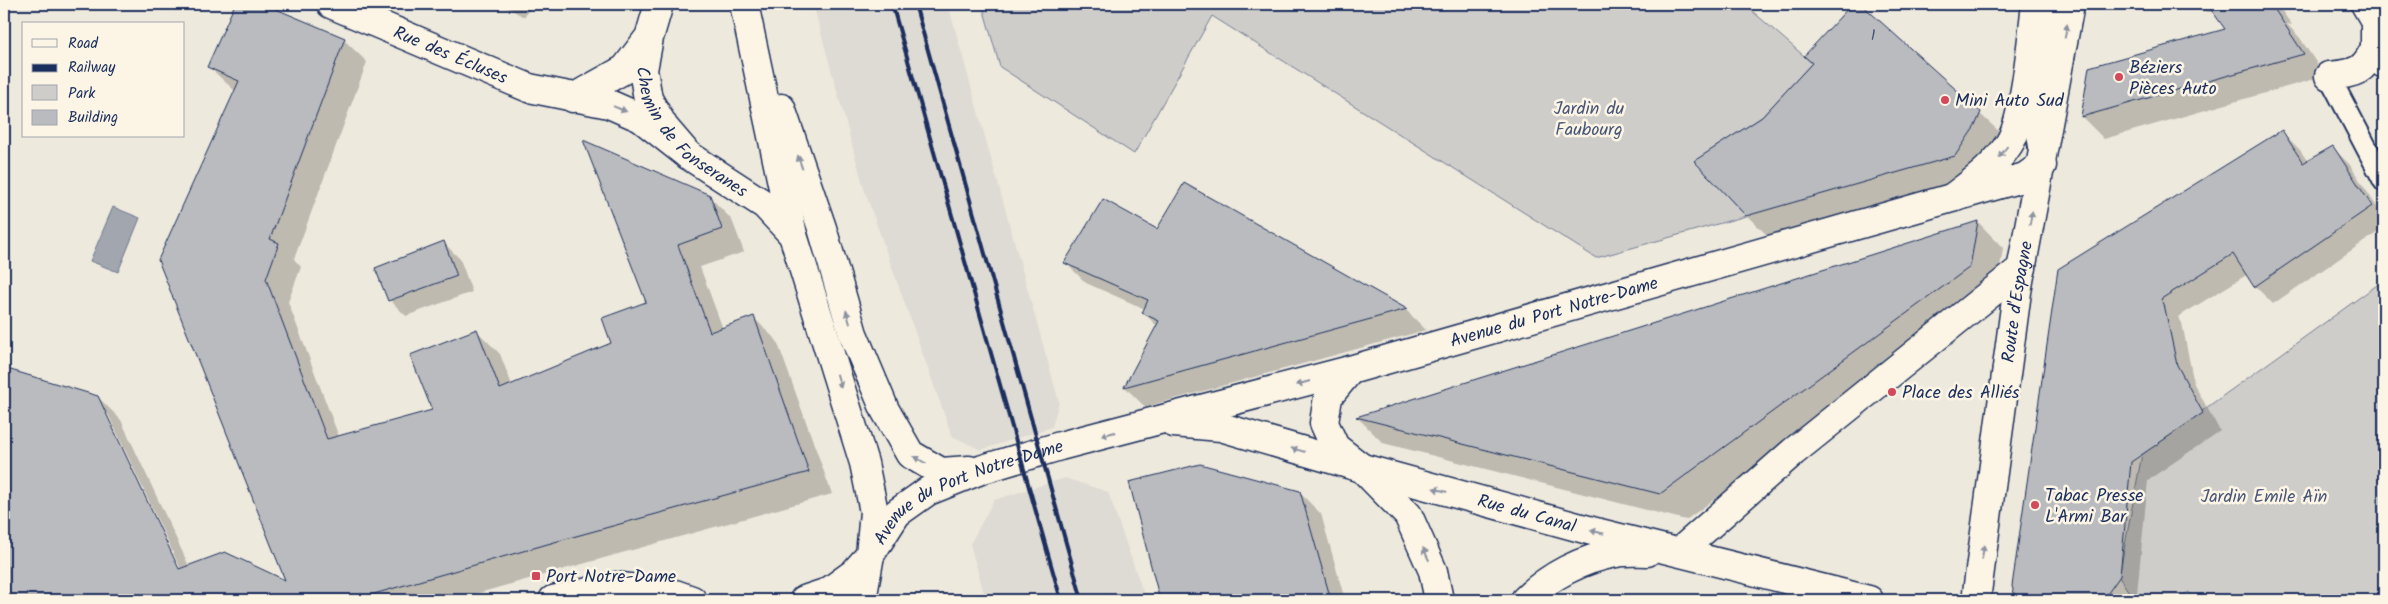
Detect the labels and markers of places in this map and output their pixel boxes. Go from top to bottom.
place label: Béziers Pièces Auto [2129,54,2217,104]
marker: Béziers Pièces Auto [2113,71,2125,83]
place label: Mini Auto Sud [1955,87,2065,116]
marker: Mini Auto Sud [1939,94,1951,106]
place label: Place des Alliés [1902,379,2020,408]
marker: Place des Alliés [1886,386,1898,398]
place label: Tabac Presse L'Armi Bar [2045,482,2143,532]
marker: Tabac Presse L'Armi Bar [2029,499,2041,511]
place label: Port Notre-Dame [546,563,676,592]
marker: Port Notre-Dame [530,570,542,582]

